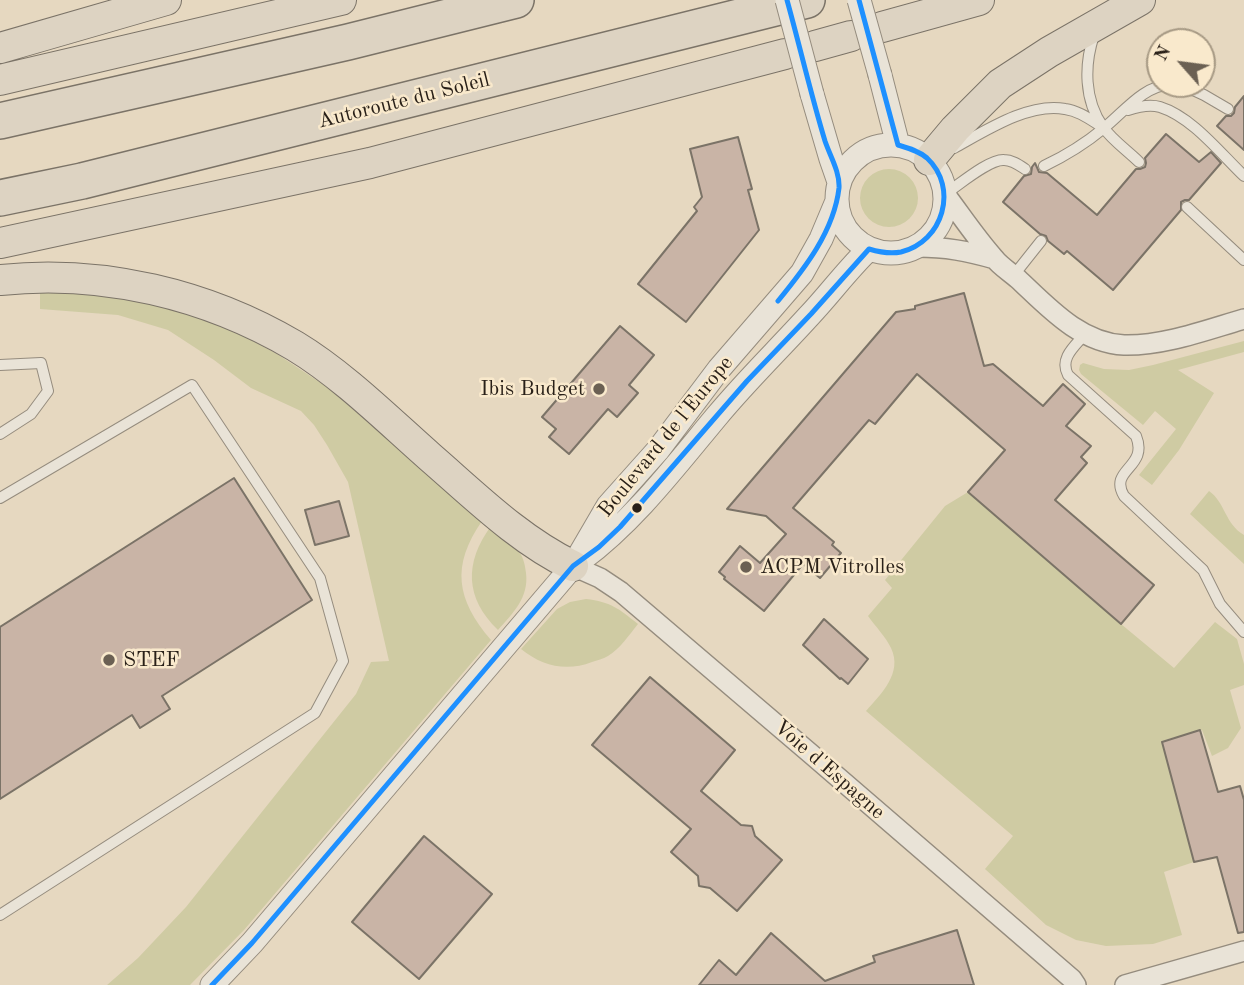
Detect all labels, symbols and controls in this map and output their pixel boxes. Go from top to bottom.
north arrow [1146,28,1216,98]
text: N [1152,43,1176,65]
street label: Autoroute du Soleil [315,67,493,135]
street label: Boulevard de l'Europe [593,351,739,523]
place label: Ibis Budget [480,376,585,402]
marker: Ibis Budget [591,381,607,397]
unlabelled marker [630,501,644,515]
place label: ACPM Vitrolles [760,554,904,580]
marker: ACPM Vitrolles [738,559,754,575]
place label: STEF [123,647,180,673]
marker: STEF [101,652,117,668]
street label: Voie d'Espagne [768,715,890,825]

